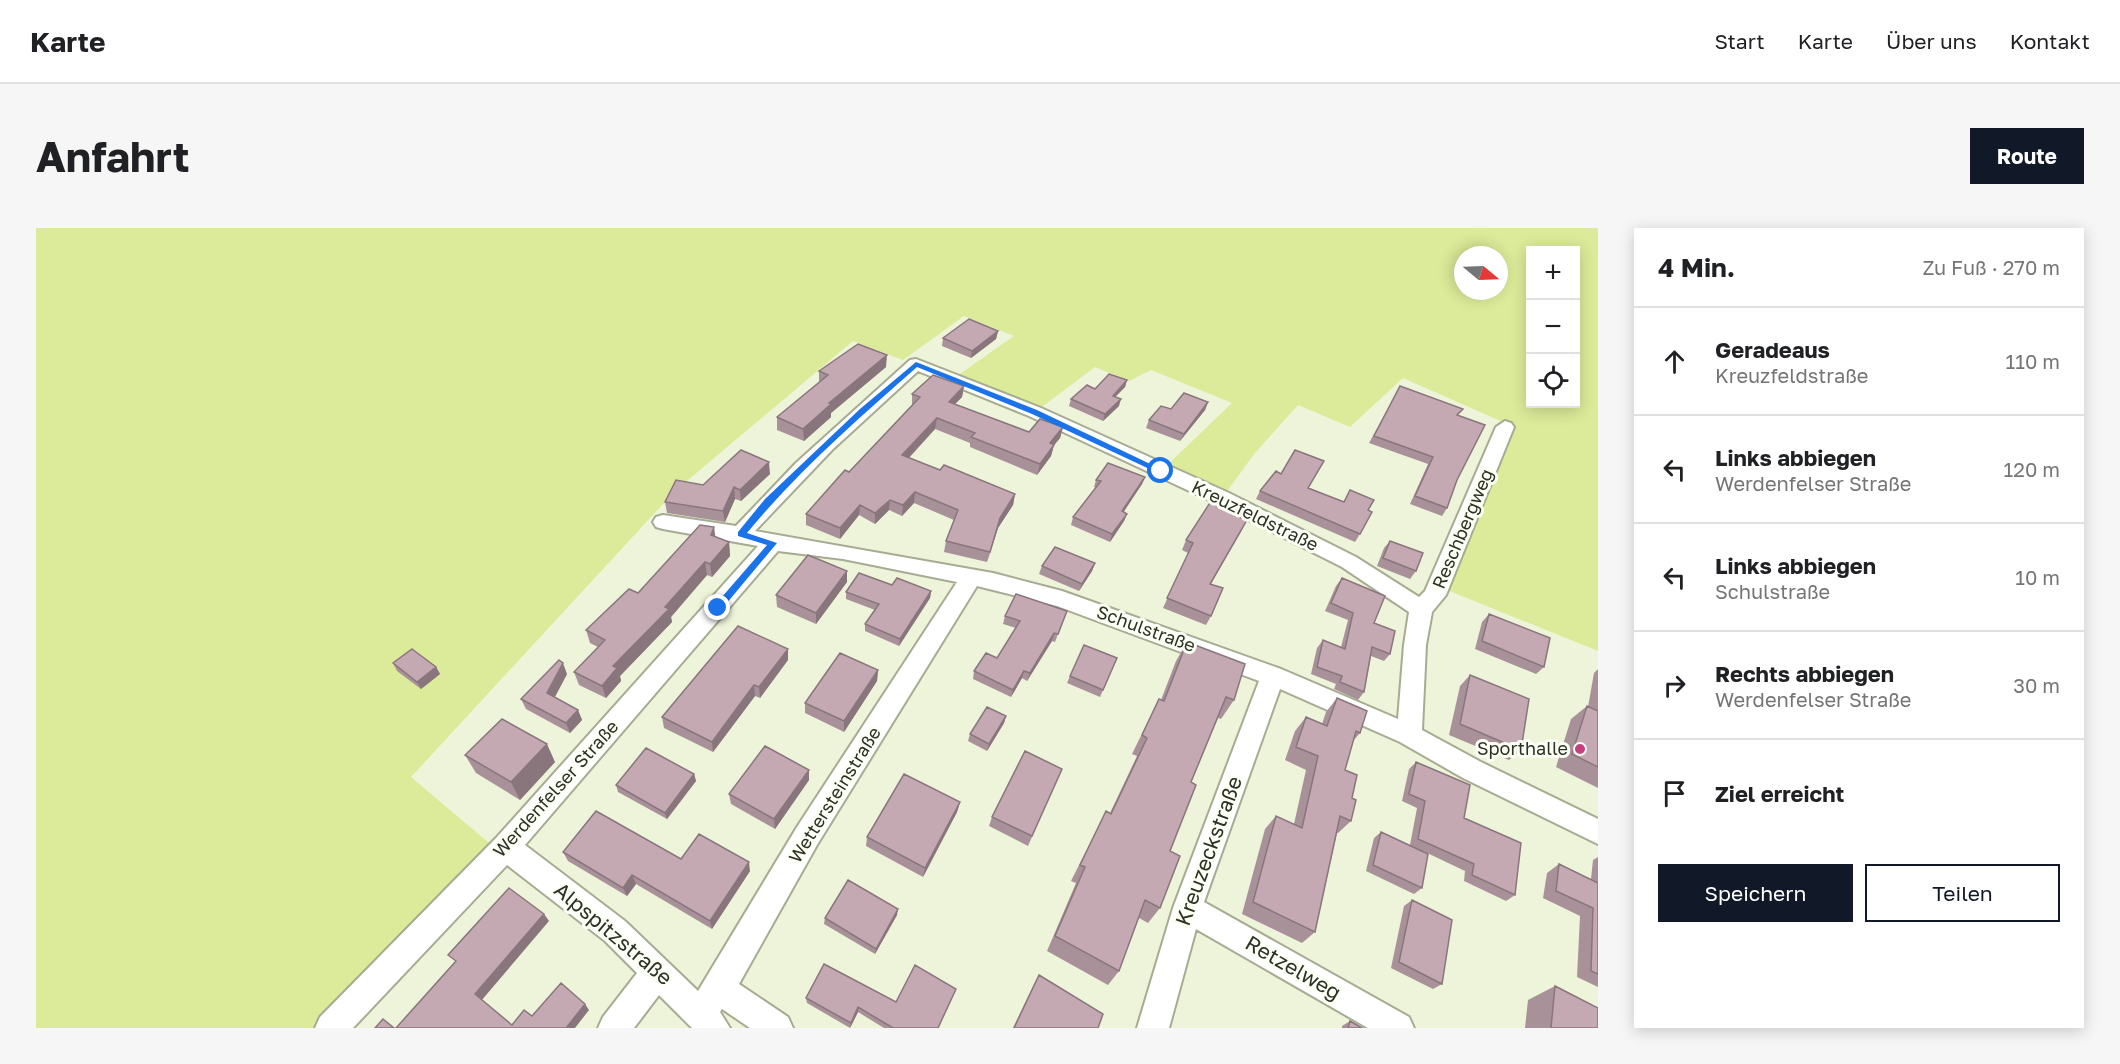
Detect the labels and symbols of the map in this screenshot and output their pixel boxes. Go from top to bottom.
north arrow [1454,246,1508,300]
route start [1147,457,1173,483]
street label: Reschbergweg [1427,465,1497,592]
street label: Kreuzfeldstraße [1189,475,1322,555]
route end [704,594,730,620]
street label: Schulstraße [1094,600,1199,656]
street label: Werdenfelser Straße [488,715,623,861]
street label: Wettersteinstraße [783,722,885,867]
place label: Sporthalle [1477,737,1568,759]
marker: Sporthalle [1573,742,1587,756]
street label: Kreuzeckstraße [1169,772,1247,929]
street label: Alpspitzstraße [549,876,678,990]
street label: Retzelweg [1241,929,1346,1005]

